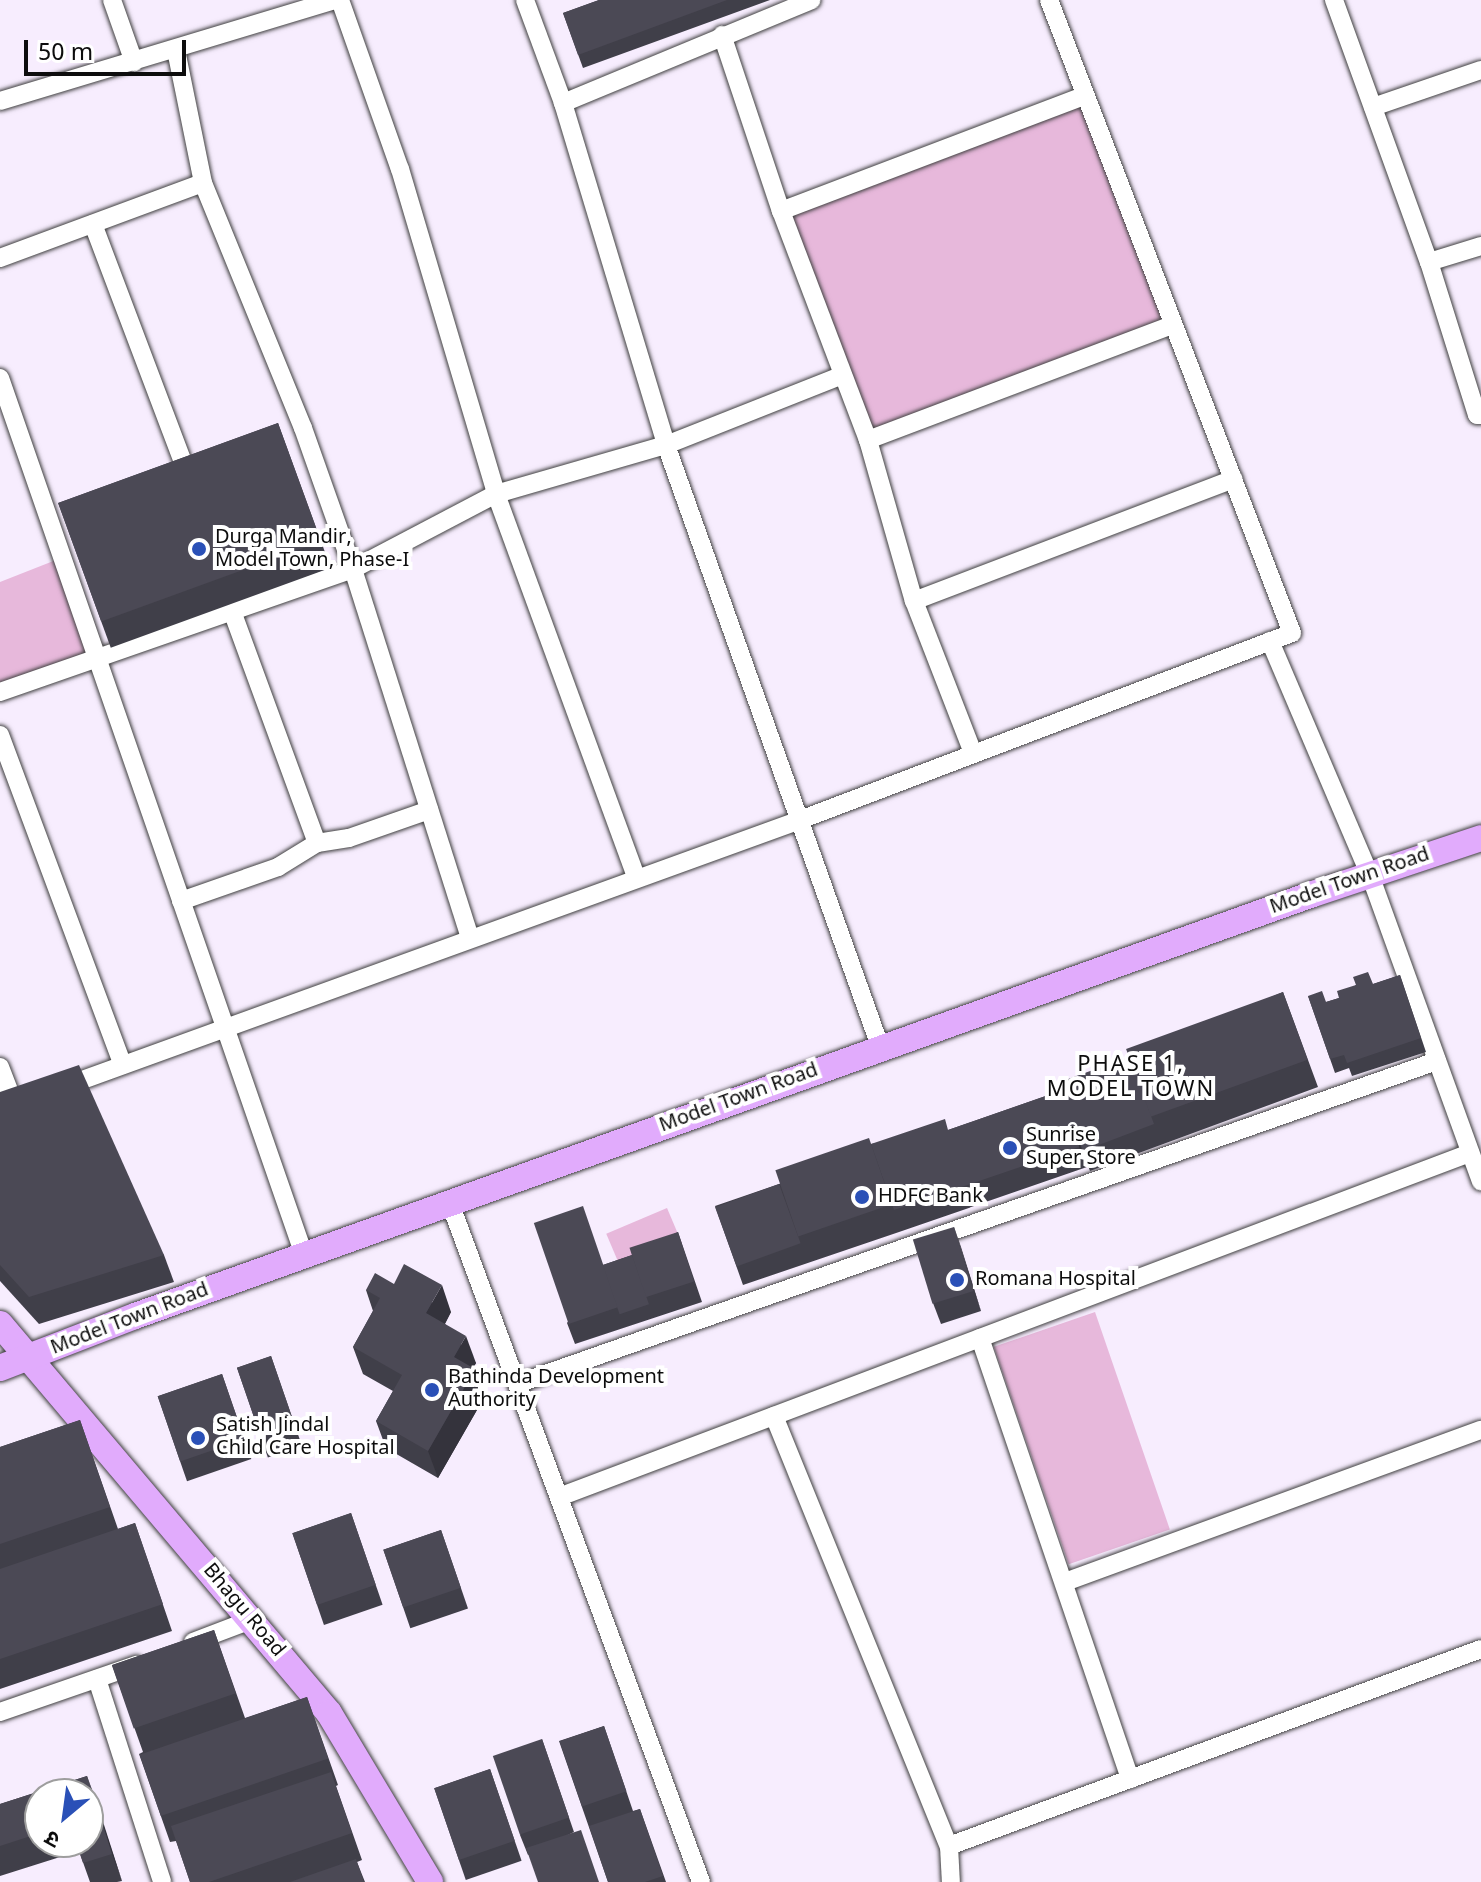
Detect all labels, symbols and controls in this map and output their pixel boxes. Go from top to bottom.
scale bar [28,24,190,74]
text: 50 m [38,38,93,70]
place label: Durga Mandir, Model Town, Phase-I [215,526,409,573]
marker: Durga Mandir, Model Town, Phase-I [190,540,208,558]
street label: Model Town Road [1267,843,1433,921]
district label: PHASE 1, MODEL TOWN [1047,1052,1215,1104]
street label: Model Town Road [656,1059,822,1139]
place label: Sunrise Super Store [1026,1124,1136,1171]
marker: Sunrise Super Store [1001,1139,1019,1157]
place label: HDFC Bank [878,1185,983,1209]
marker: HDFC Bank [853,1188,871,1206]
place label: Romana Hospital [975,1268,1136,1292]
marker: Romana Hospital [946,1269,968,1291]
street label: Model Town Road [48,1279,212,1361]
place label: Bathinda Development Authority [448,1366,664,1413]
marker: Bathinda Development Authority [423,1381,441,1399]
place label: Satish Jindal Child Care Hospital [216,1414,395,1461]
marker: Satish Jindal Child Care Hospital [187,1427,209,1449]
street label: Bhagu Road [197,1559,289,1663]
north arrow [24,1778,104,1858]
text: उ [40,1822,66,1853]

